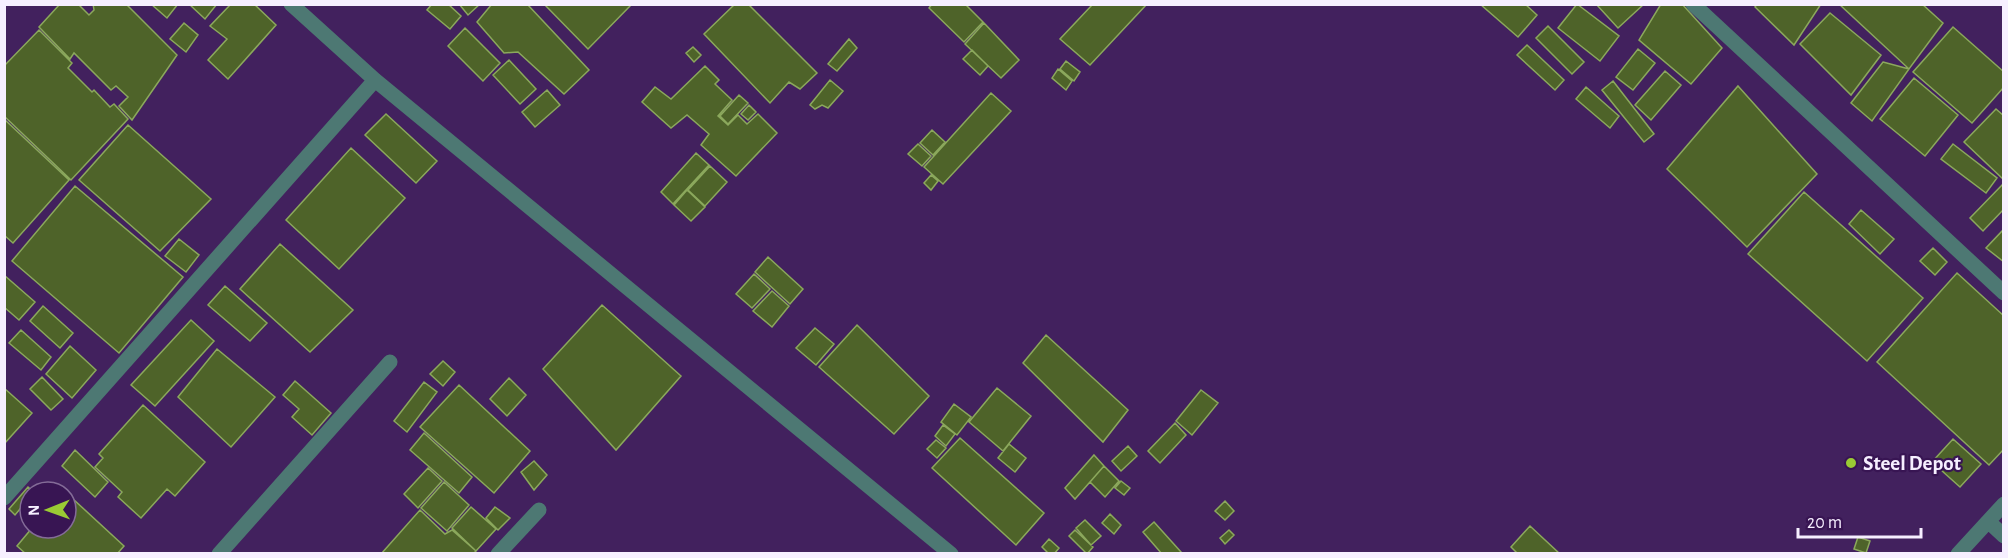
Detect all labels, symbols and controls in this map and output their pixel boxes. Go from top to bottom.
place label: Steel Depot [1863,453,1961,474]
marker: Steel Depot [1844,456,1858,470]
north arrow [18,480,78,540]
scale bar [1798,501,1921,539]
text: N [26,505,42,516]
text: 20 m [1807,514,1842,532]

